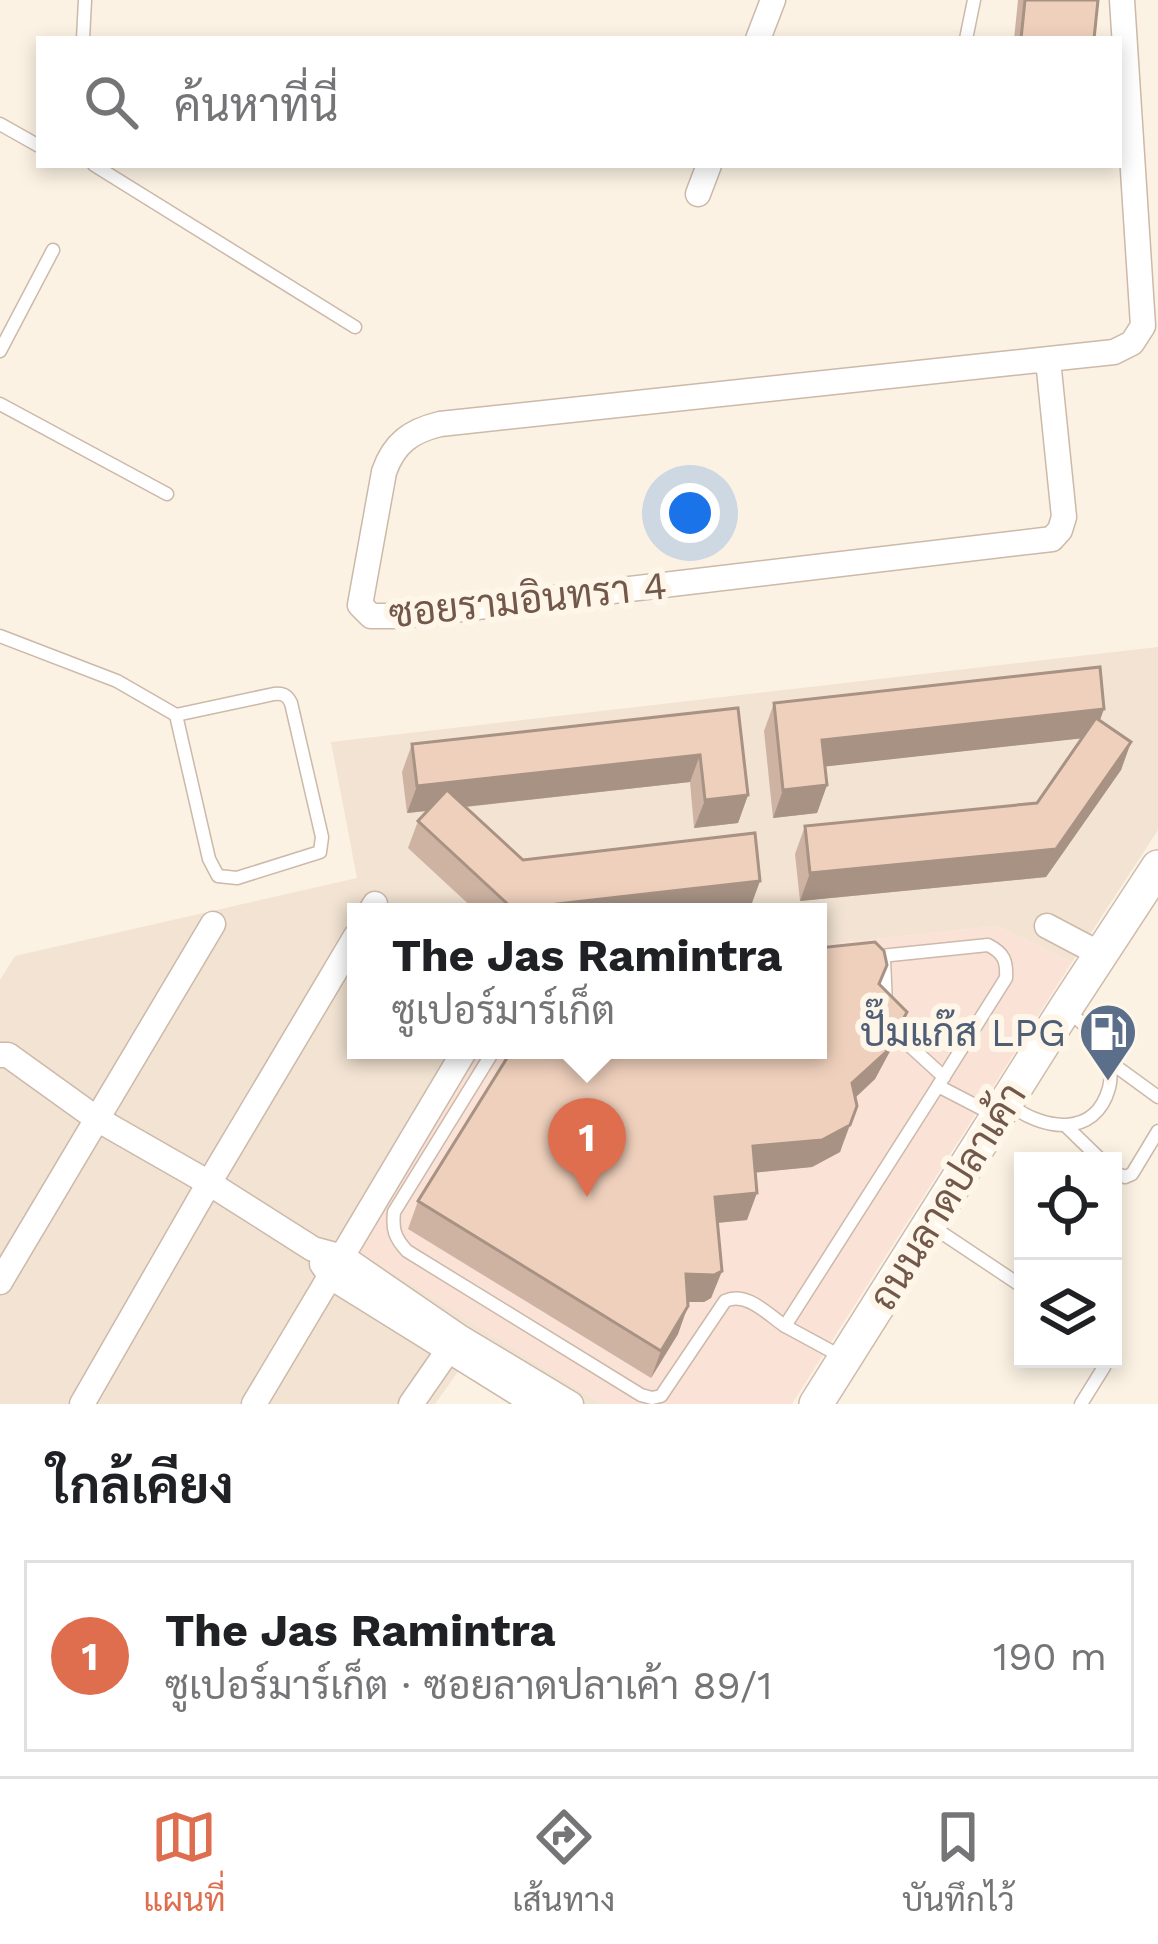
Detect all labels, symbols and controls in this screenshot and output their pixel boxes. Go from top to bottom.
search box [36,36,1122,168]
icon: search [78,69,144,135]
text: ค้นหาที่นี่ [174,79,338,132]
your location [660,483,720,543]
street label: ซอยรามอินทรา 4 [387,563,669,636]
popup [347,903,827,1059]
text: The Jas Ramintra [392,929,782,982]
text: ซูเปอร์มาร์เก็ต [392,988,615,1033]
place label: ปั๊มแก๊ส LPG [860,998,1066,1055]
fuel station icon: ปั๊มแก๊ส LPG [1077,1001,1139,1083]
street label: ถนนลาดปลาเค้า [859,1074,1035,1318]
pin: 1 [548,1098,626,1197]
map controls [1014,1152,1122,1368]
button: locate [1014,1152,1122,1260]
button: layers [1014,1260,1122,1368]
text: ใกล้เคียง [48,1456,234,1515]
text: The Jas Ramintra [165,1604,556,1657]
text: 1 [82,1634,98,1679]
text: 190 m [993,1634,1107,1679]
text: ซูเปอร์มาร์เก็ต · ซอยลาดปลาเค้า 89/1 [165,1663,772,1708]
tab: แผนที่ [143,1804,226,1919]
tab: เส้นทาง [512,1804,615,1919]
tab: บันทึกไว้ [902,1804,1015,1919]

